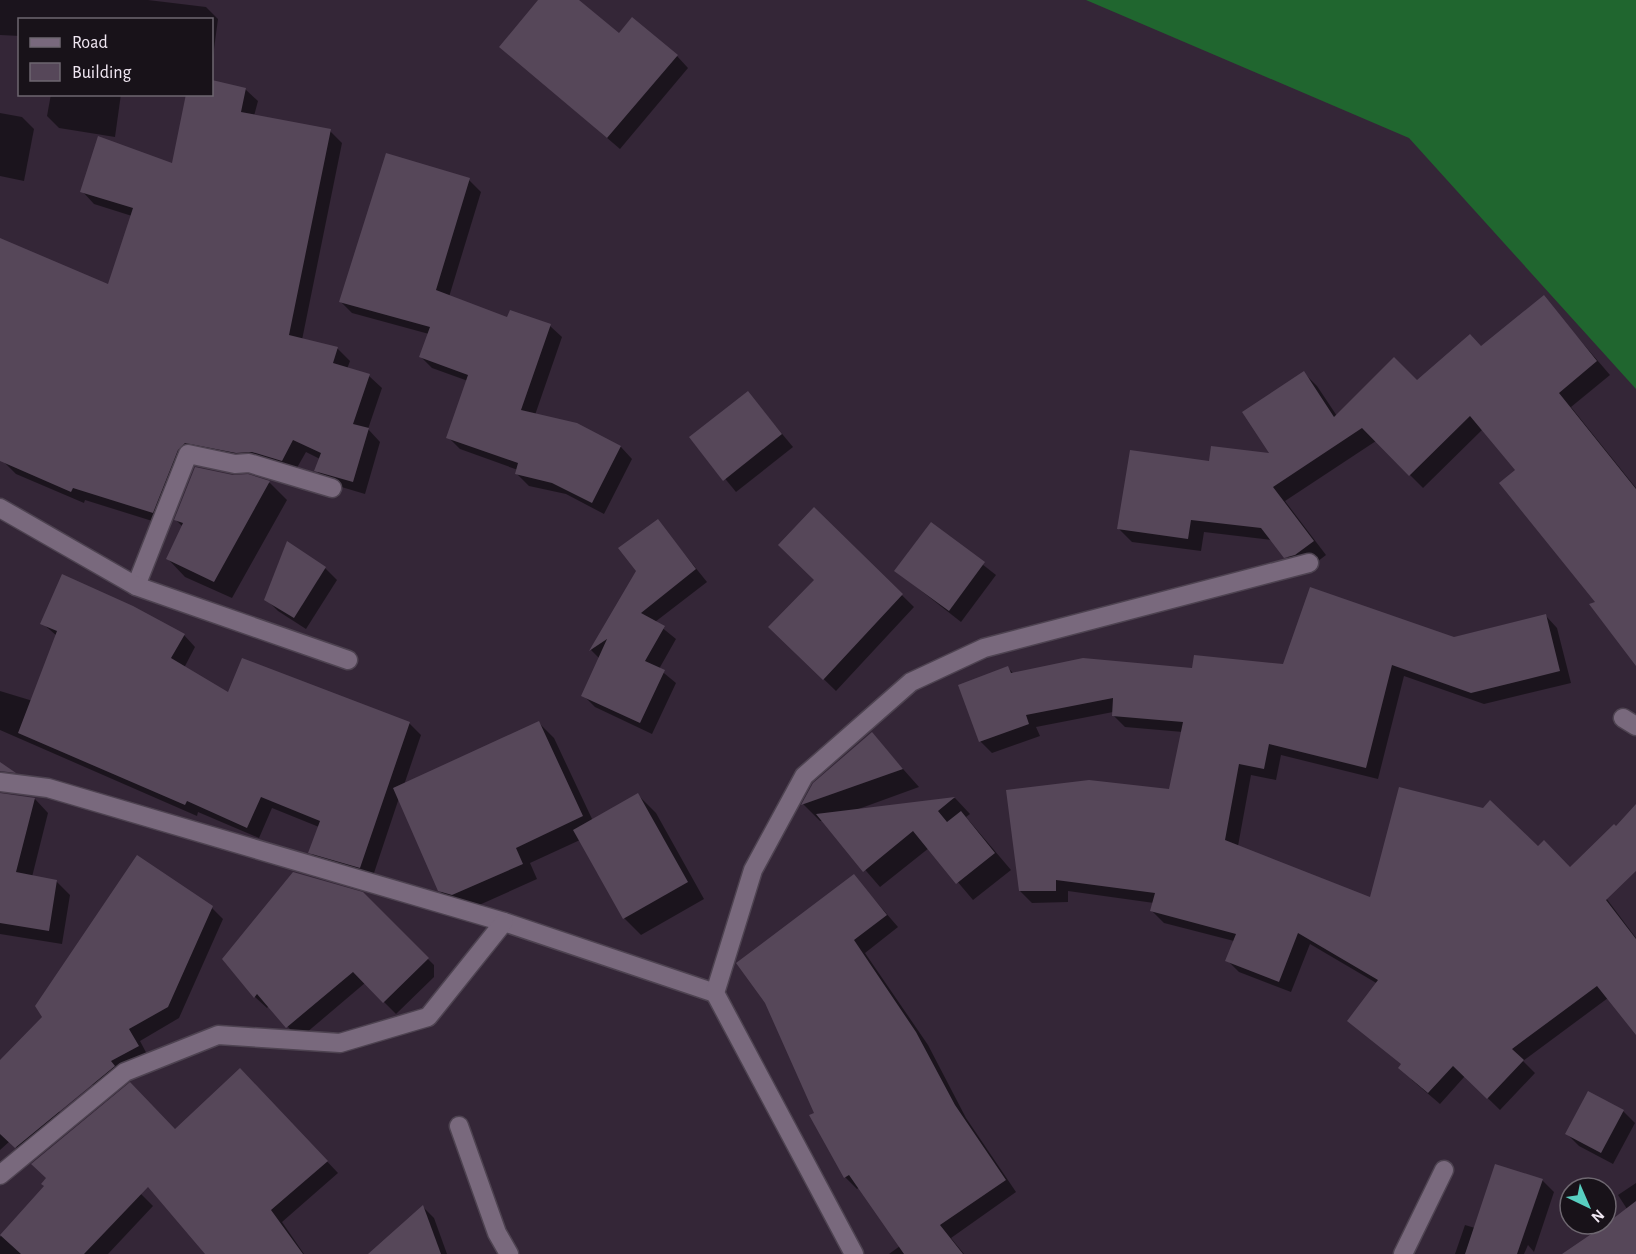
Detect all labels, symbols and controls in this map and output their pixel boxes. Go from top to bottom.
legend [18,18,213,96]
text: Road [72,34,108,52]
text: Building [72,64,132,82]
north arrow [1558,1176,1618,1236]
text: N [1588,1206,1607,1226]

